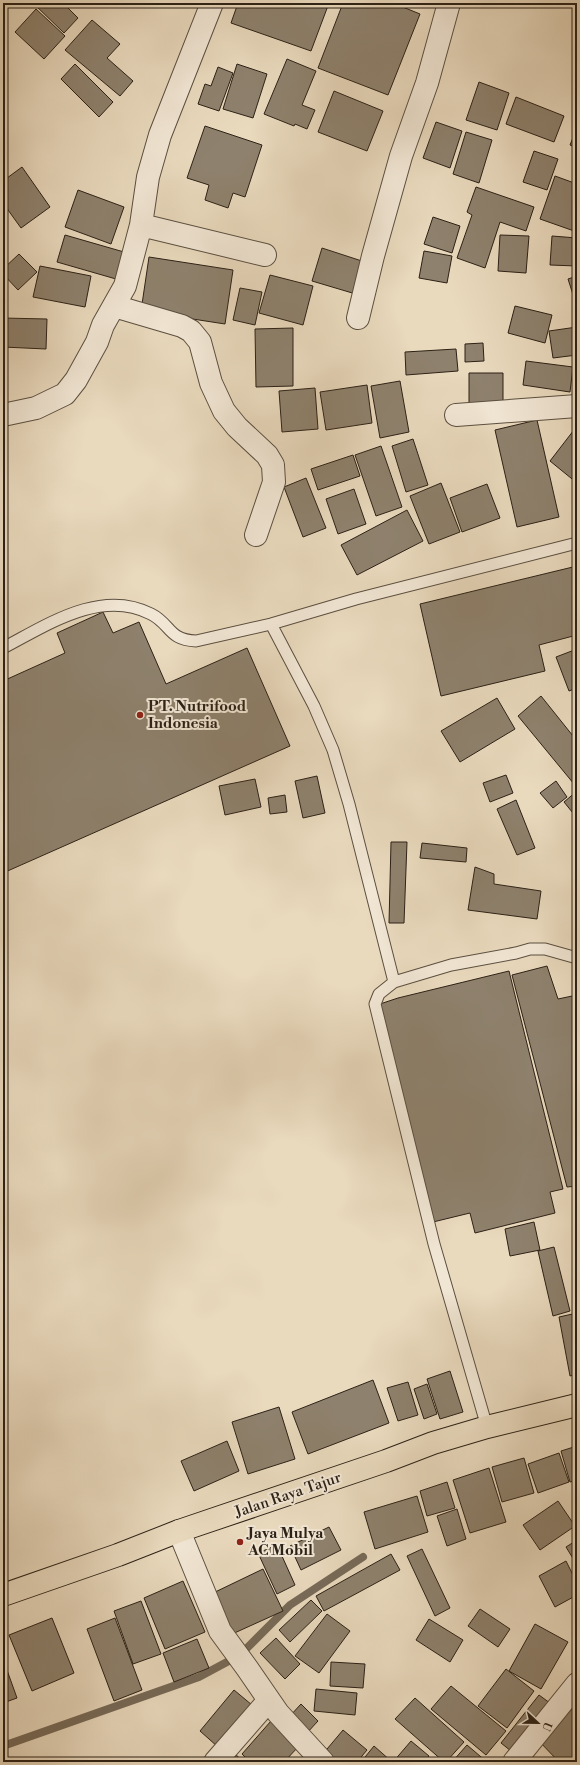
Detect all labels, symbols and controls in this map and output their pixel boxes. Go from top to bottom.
place label: PT. Nutrifood Indonesia [148,697,247,733]
marker: PT. Nutrifood Indonesia [135,710,145,720]
street label: Jalan Raya Tajur [231,1468,344,1522]
place label: Jaya Mulya AC Mobil [246,1524,324,1560]
marker: Jaya Mulya AC Mobil [235,1537,245,1547]
north arrow [518,1703,558,1743]
text: U [538,1720,554,1733]

